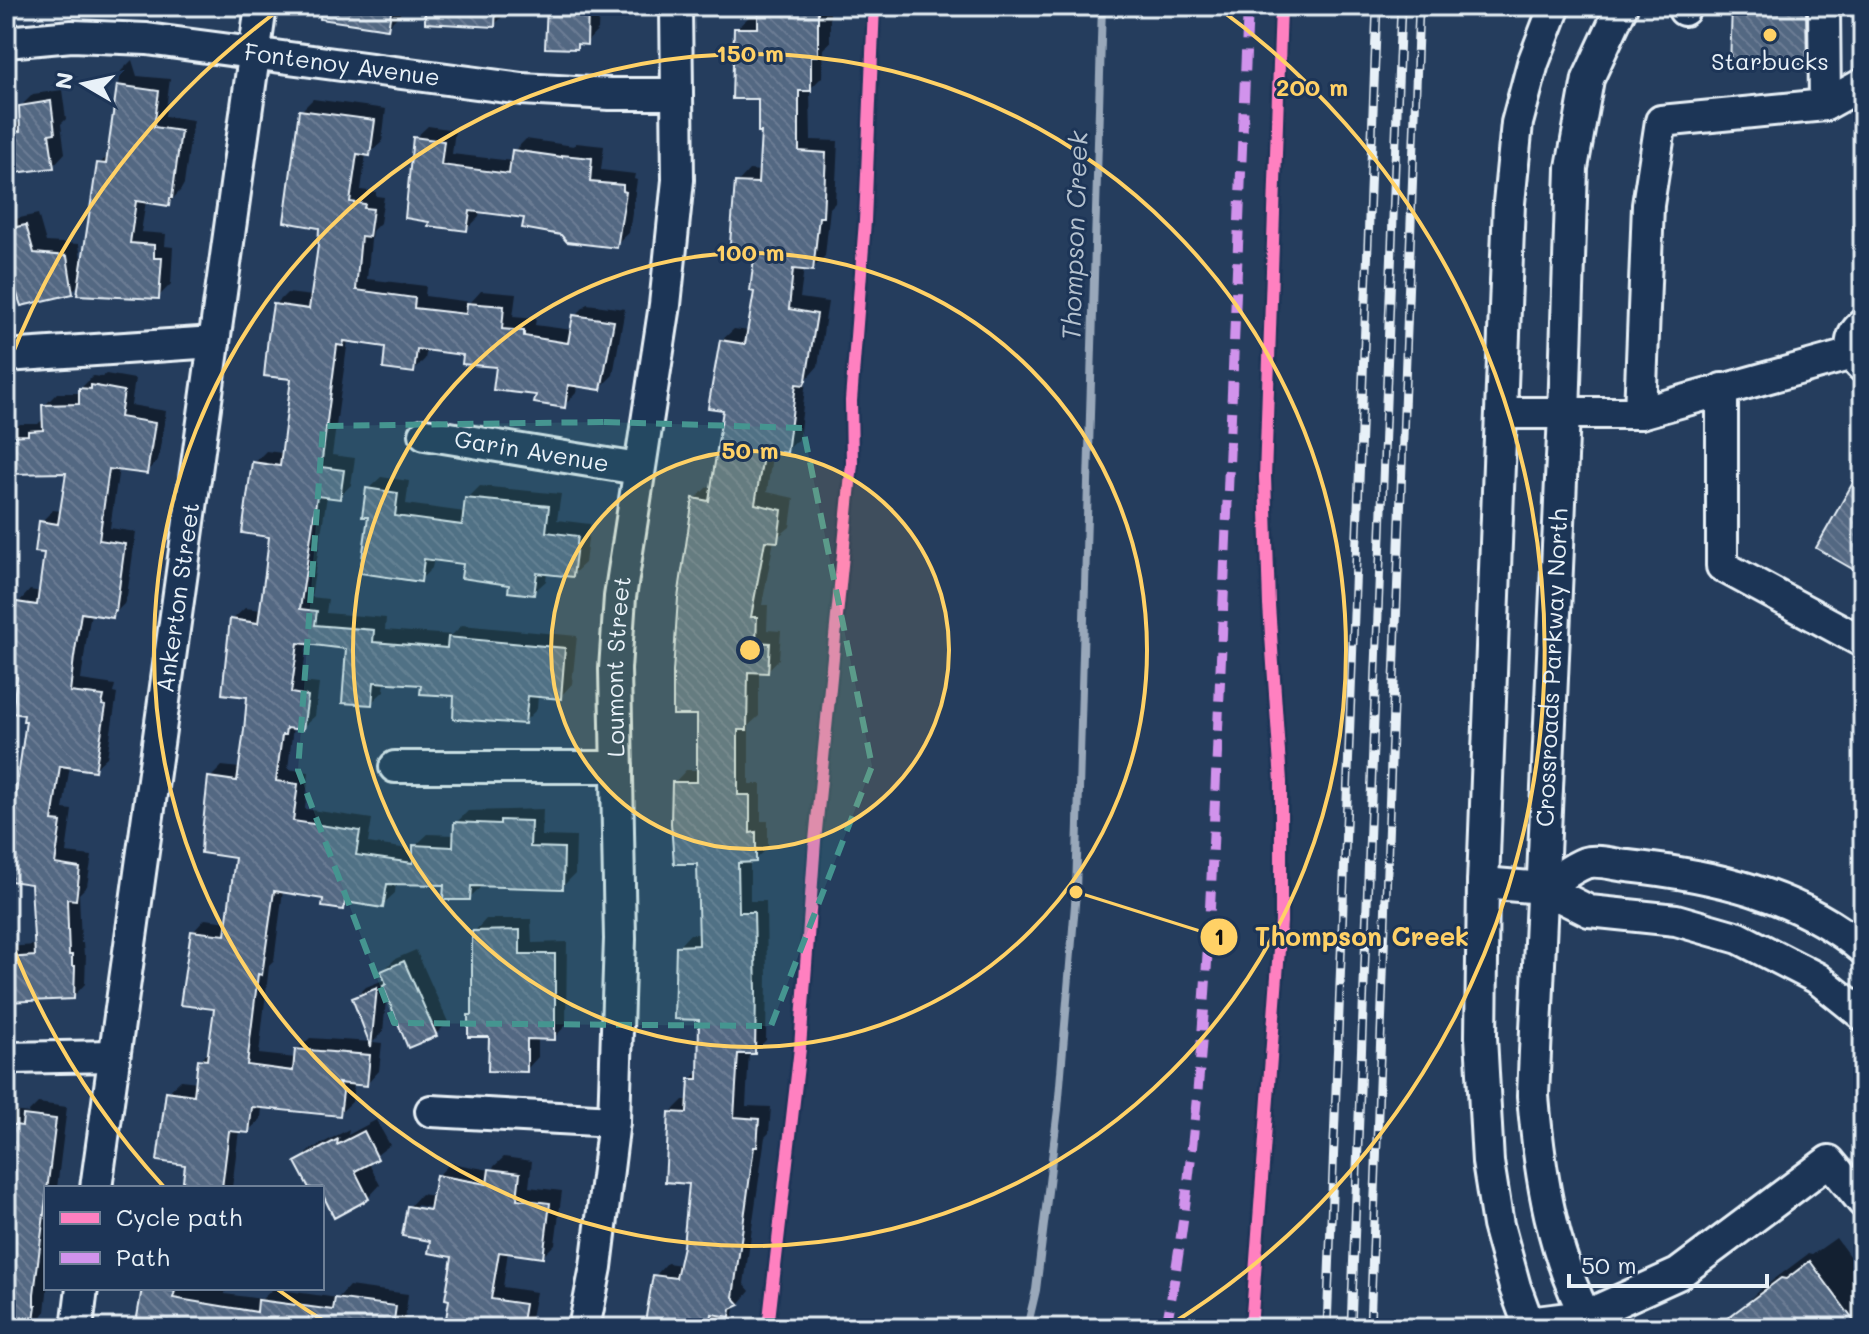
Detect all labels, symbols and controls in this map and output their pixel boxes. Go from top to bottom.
marker: Starbucks [1761,26,1779,44]
street label: Fontenoy Avenue [242,35,442,92]
text: 150 m [716,37,784,68]
north arrow [44,44,124,124]
place label: Starbucks [1711,45,1829,76]
text: N [48,70,79,91]
text: 200 m [1276,71,1348,102]
water label: Thompson Creek [1053,129,1095,341]
text: 100 m [715,236,785,267]
street label: Garin Avenue [452,422,611,478]
text: 50 m [721,434,779,465]
street label: Ankerton Street [148,500,206,695]
street label: Crossroads Parkway North [1528,508,1574,828]
street label: Loumont Street [598,574,637,757]
centre of rings [736,636,764,664]
callout: Thompson Creek [1199,912,1485,962]
text: Thompson Creek [1255,919,1469,953]
text: 1 [1214,920,1224,951]
legend [44,1186,324,1290]
text: Cycle path [116,1201,242,1232]
scale bar [1569,1238,1767,1288]
text: Path [116,1241,170,1272]
text: 50 m [1581,1249,1637,1280]

